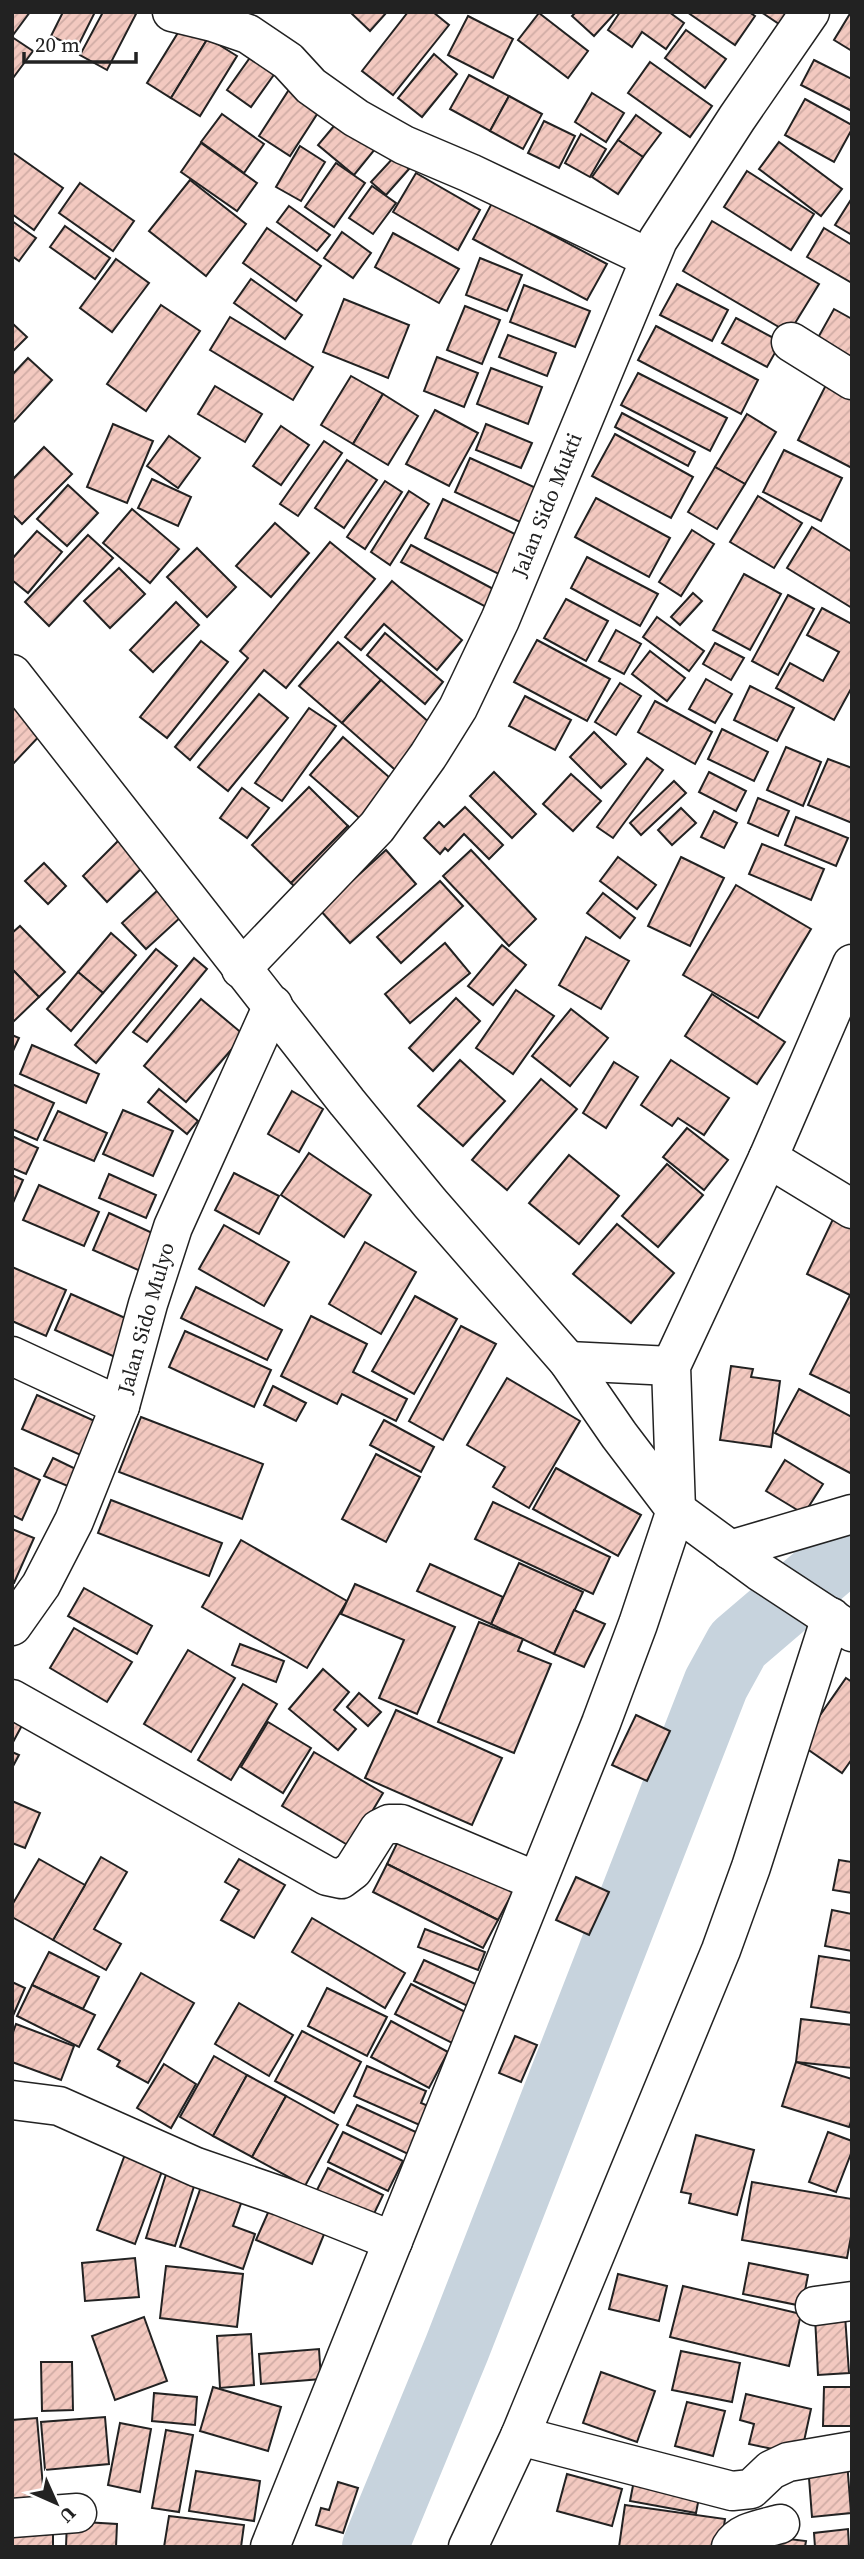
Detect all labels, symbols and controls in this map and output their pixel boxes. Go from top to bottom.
scale bar [24,21,136,65]
text: 20 m [35,30,80,59]
street label: Jalan Sido Mukti [504,428,589,582]
street label: Jalan Sido Mulyo [110,1239,181,1398]
north arrow [21,2468,91,2538]
text: U [54,2501,82,2529]

